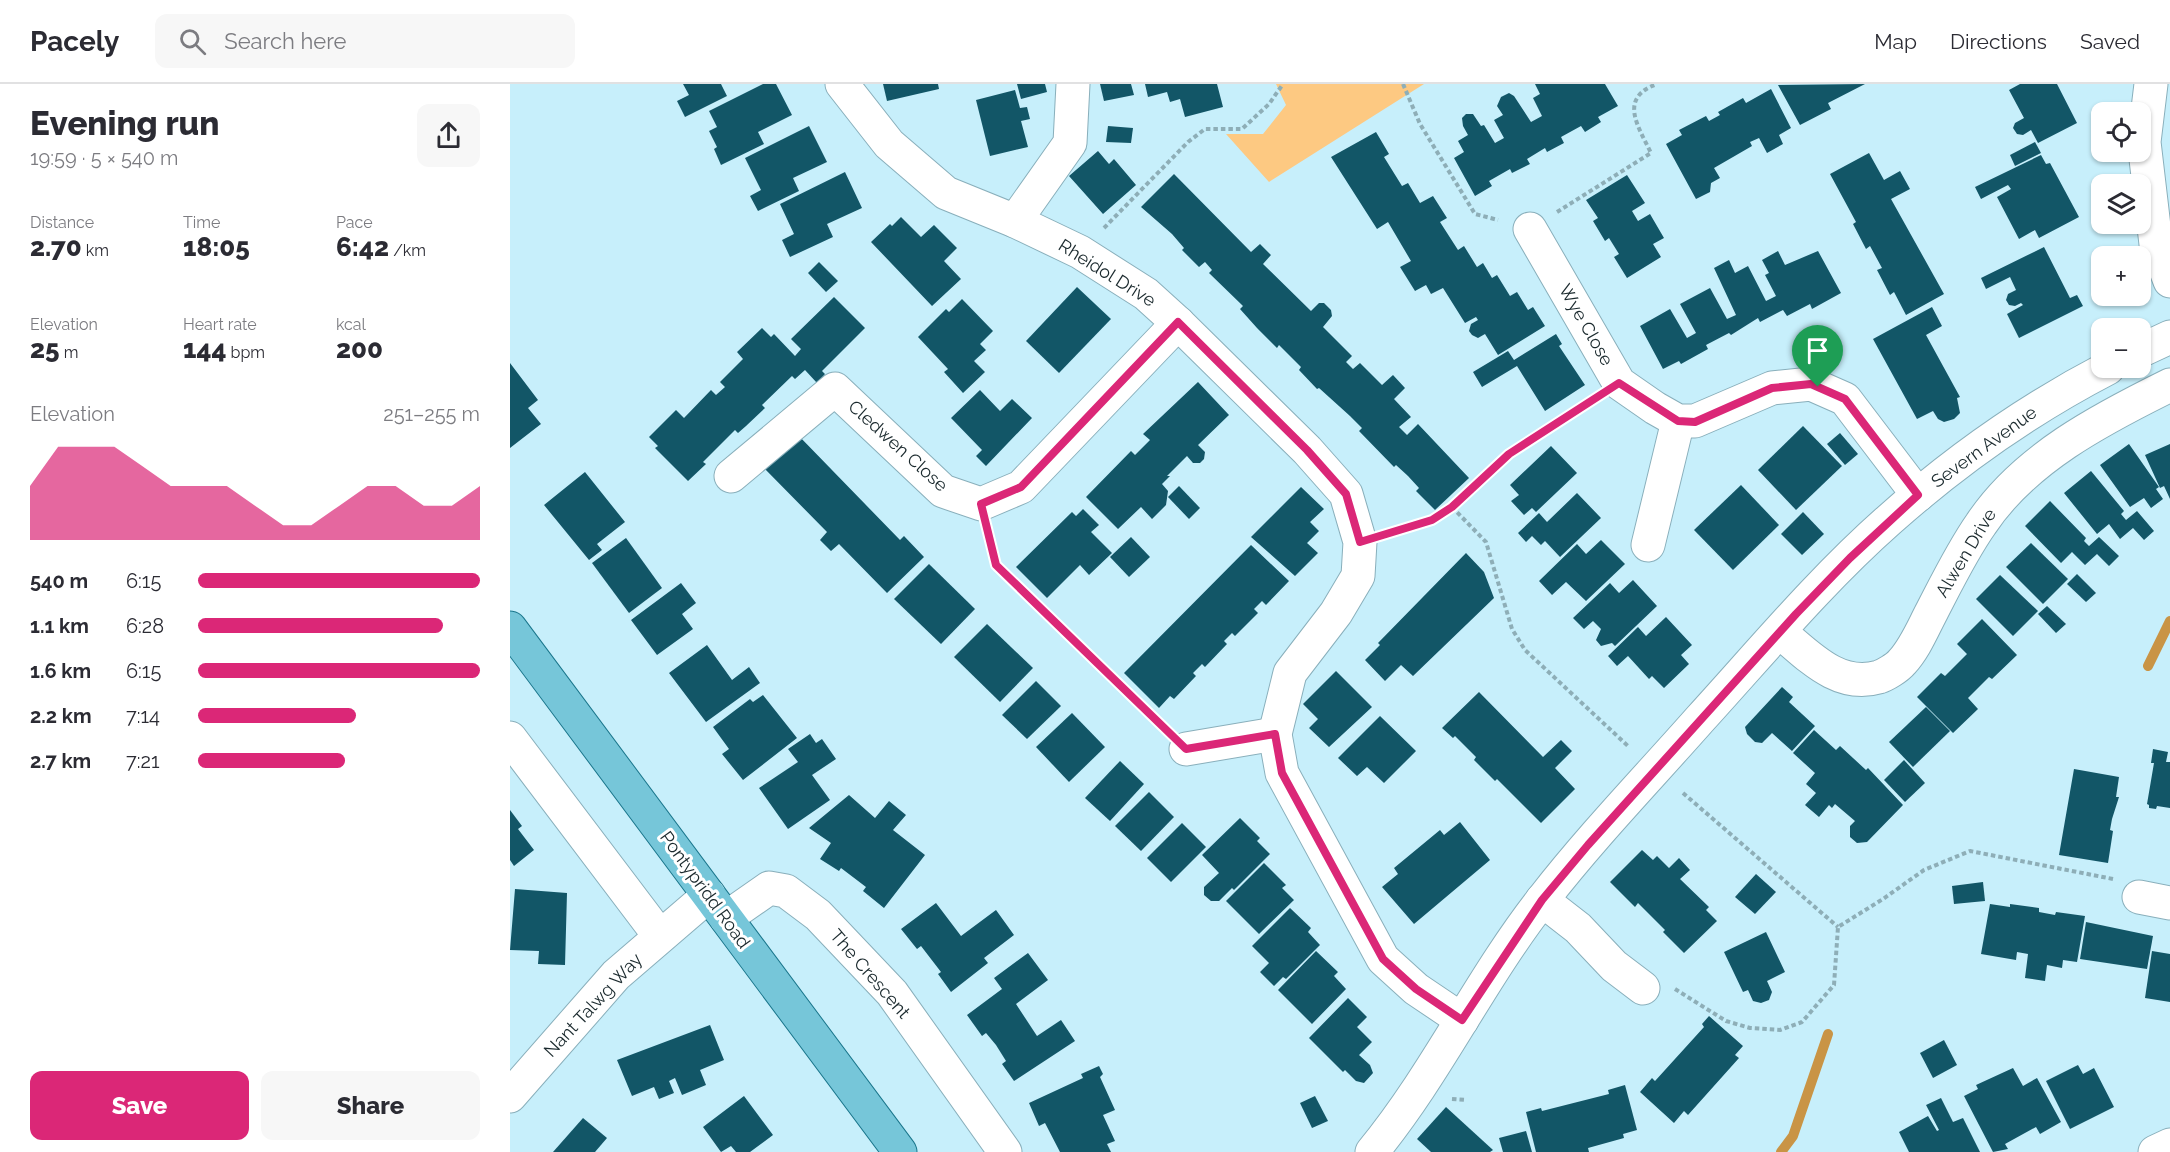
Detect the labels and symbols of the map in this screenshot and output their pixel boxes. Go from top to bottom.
street label: Rheidol Drive [1055,234,1160,311]
street label: Wye Close [1555,280,1618,370]
pin [1792,325,1843,387]
street label: Cledwen Close [844,396,953,496]
street label: Severn Avenue [1927,401,2041,492]
street label: Alwen Drive [1931,504,2000,601]
street label: Pontypridd Road [656,827,755,952]
street label: The Crescent [826,925,915,1022]
street label: Nant Talwg Way [539,948,646,1061]

